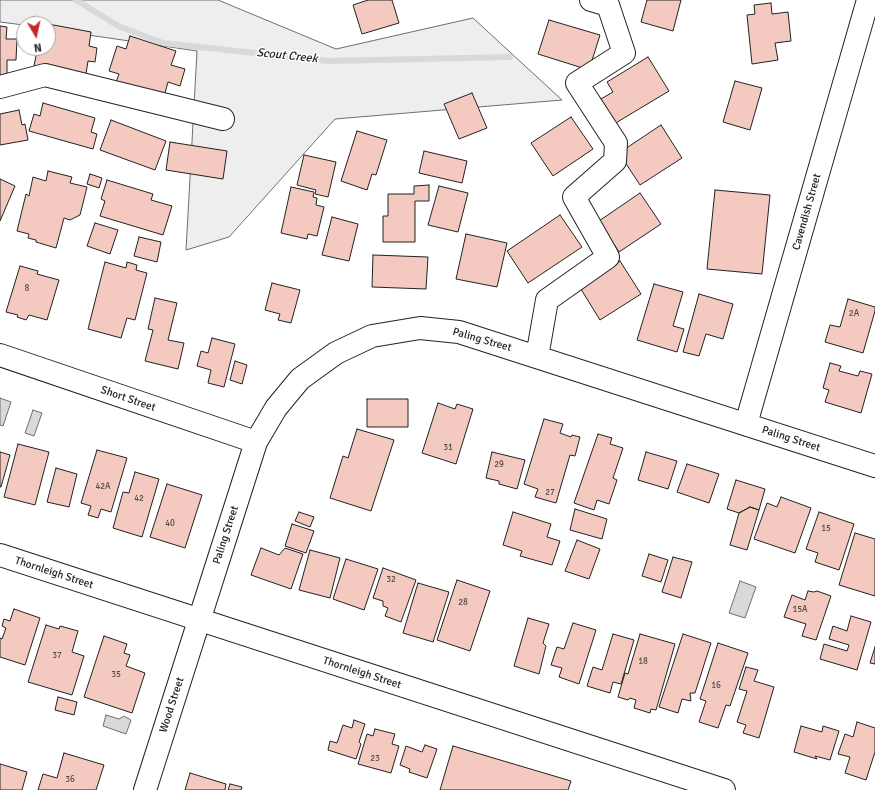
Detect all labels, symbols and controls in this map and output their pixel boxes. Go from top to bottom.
north arrow [16,16,56,56]
text: N [33,40,43,54]
water label: Scout Creek [256,46,318,66]
street label: Cavendish Street [790,172,824,252]
house number: 8 [25,284,29,294]
house number: 2A [849,309,859,319]
street label: Paling Street [451,325,513,355]
street label: Short Street [99,383,157,415]
street label: Paling Street [760,423,822,455]
house number: 31 [443,443,453,453]
house number: 29 [494,460,504,470]
house number: 42A [95,482,111,492]
house number: 27 [545,488,555,498]
house number: 42 [134,494,144,504]
street label: Paling Street [210,504,242,566]
house number: 40 [165,519,175,529]
house number: 15 [821,524,831,534]
street label: Thornleigh Street [13,554,95,592]
house number: 32 [386,575,396,585]
house number: 28 [458,598,468,608]
house number: 15A [792,605,808,615]
house number: 37 [52,651,62,661]
street label: Thornleigh Street [321,654,403,692]
house number: 18 [638,657,648,667]
house number: 35 [111,670,121,680]
street label: Wood Street [157,676,187,734]
house number: 16 [711,681,721,691]
house number: 23 [370,754,380,764]
house number: 36 [65,775,75,785]

